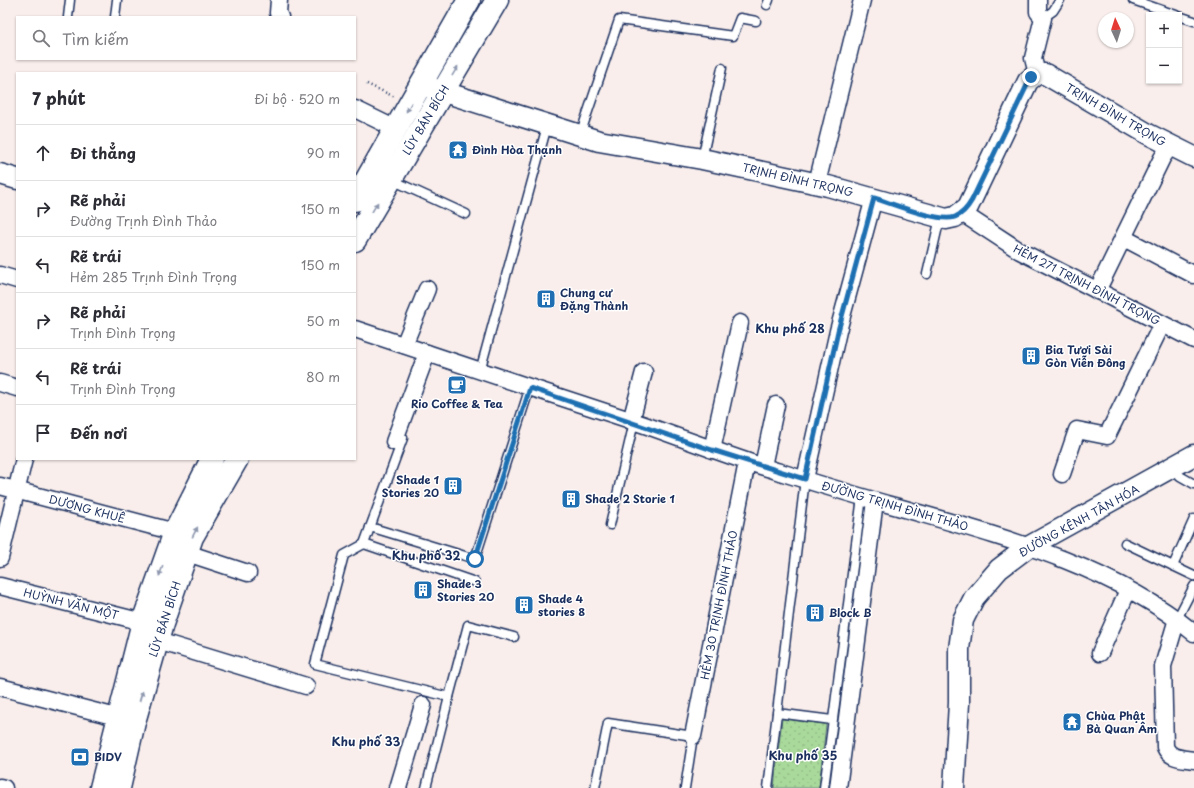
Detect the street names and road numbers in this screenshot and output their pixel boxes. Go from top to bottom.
street label: TRỊNH ĐÌNH TRỌNG [1063,79,1170,150]
street label: LŨY BÁN BÍCH [398,81,453,158]
street label: TRỊNH ĐÌNH TRỌNG [741,158,855,201]
street label: HẺM 271 TRỊNH ĐÌNH TRỌNG [1011,240,1164,329]
street label: ĐƯỜNG TRỊNH ĐÌNH THẢO [820,476,971,535]
street label: ĐƯỜNG KÊNH TÂN HÓA [1016,480,1142,561]
street label: DƯƠNG KHUÊ [47,490,127,527]
street label: HẺM 30 TRỊNH ĐÌNH THẢO [696,529,741,681]
street label: LŨY BÁN BÍCH [144,579,185,659]
street label: HUỲNH VĂN MỘT [22,583,121,624]

